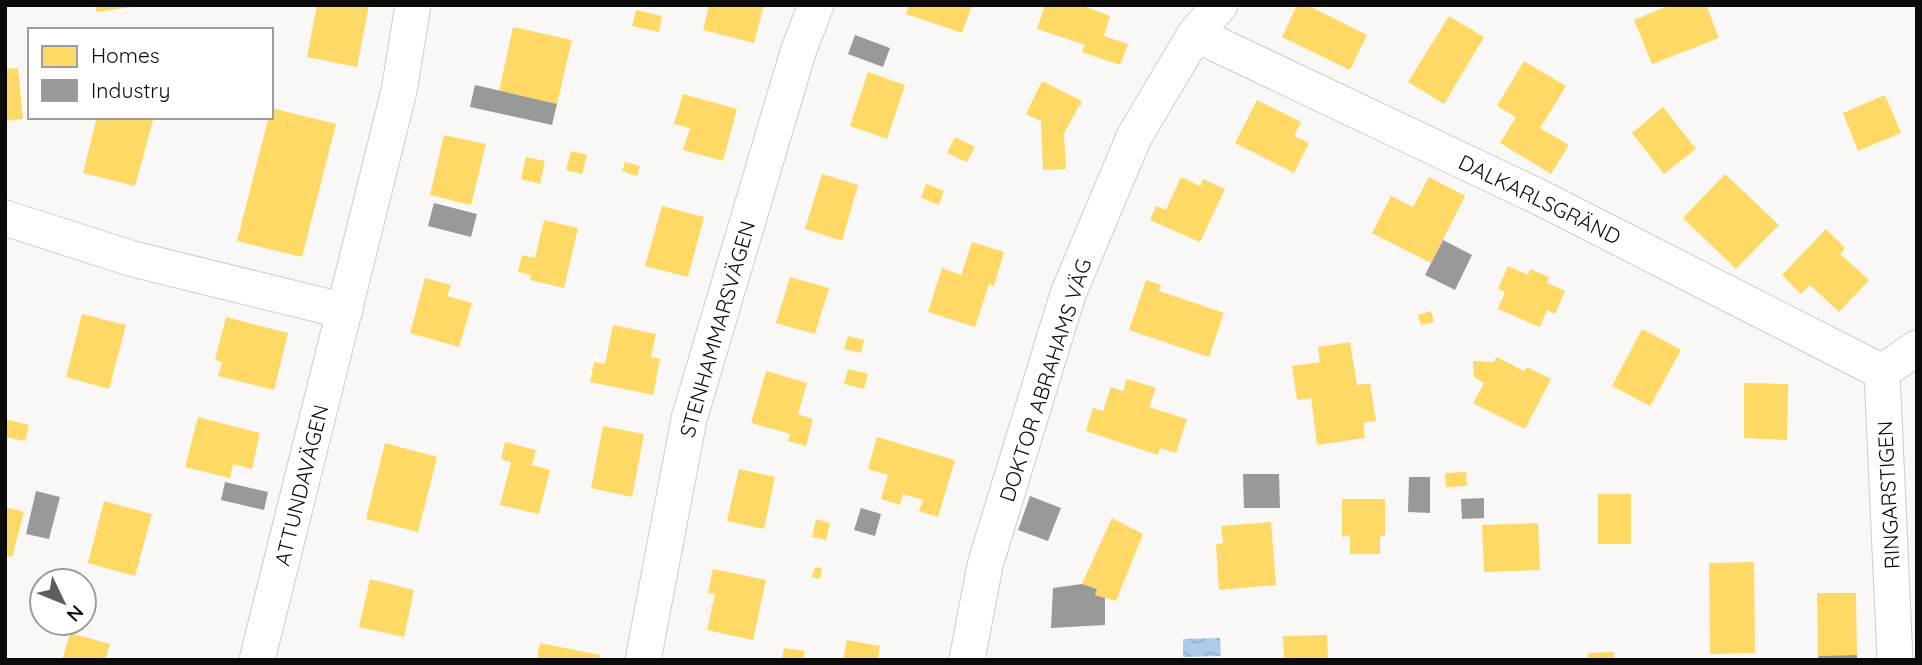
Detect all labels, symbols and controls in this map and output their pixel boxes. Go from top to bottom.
legend [28,28,273,119]
text: Homes [91,42,160,68]
text: Industry [91,77,170,103]
street label: DALKARLSGRÄND [1455,148,1625,250]
street label: STENHAMMARSVÄGEN [674,218,760,440]
street label: DOKTOR ABRAHAMS VÄG [993,255,1097,505]
street label: ATTUNDAVÄGEN [268,402,334,568]
street label: RINGARSTIGEN [1871,420,1905,570]
north arrow [28,567,98,637]
text: N [62,600,89,627]

